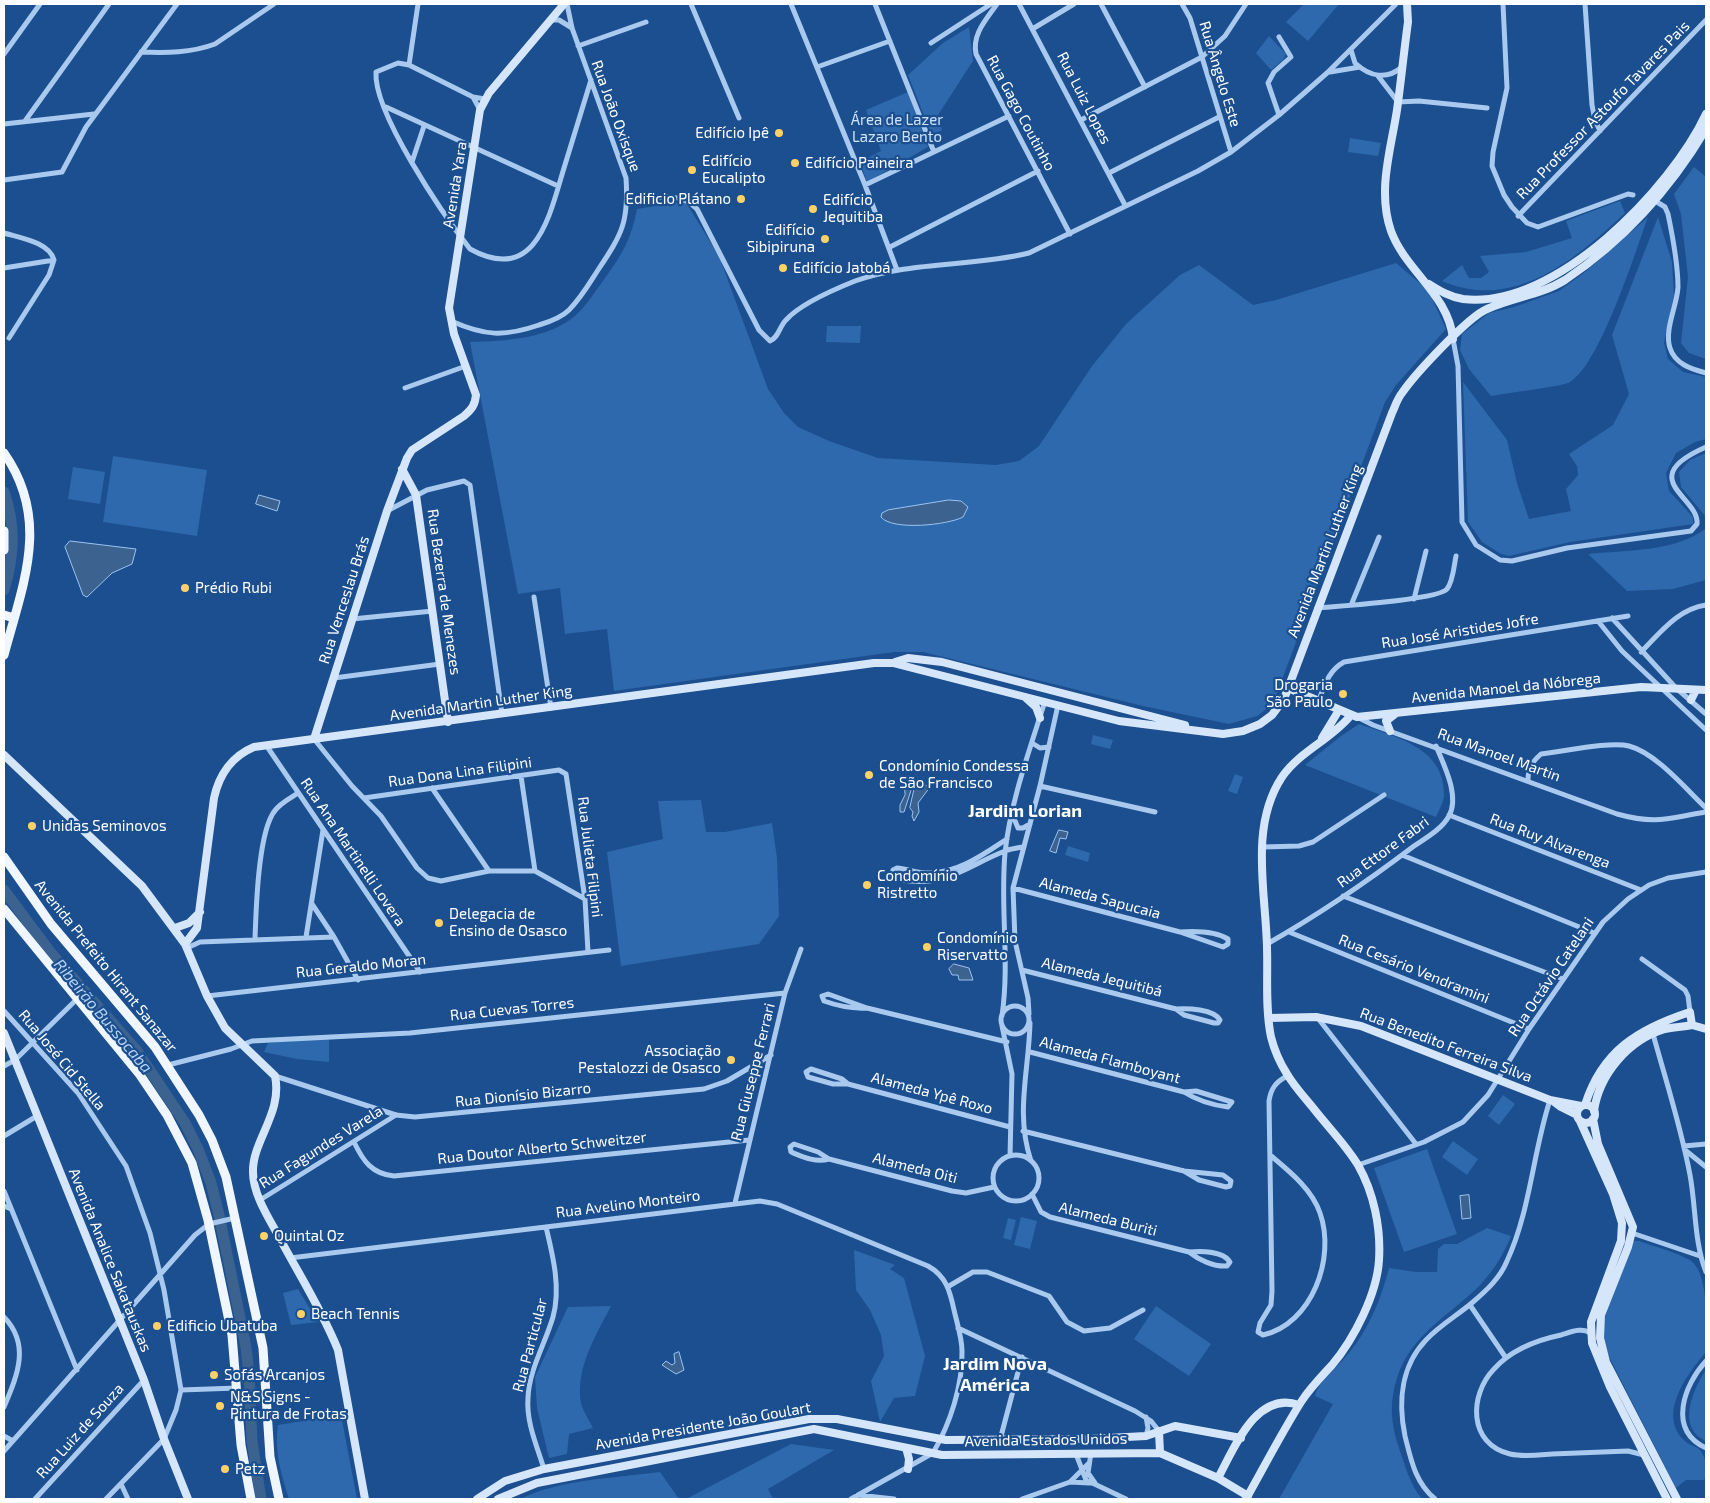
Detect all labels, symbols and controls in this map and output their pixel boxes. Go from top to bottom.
street label: Rua Professor Astoufo Tavares Pais [1513,17,1693,203]
street label: Rua Ângelo Este [1195,19,1245,129]
street label: Rua Luiz Lopes [1053,49,1115,147]
street label: Rua Gago Coutinho [983,52,1059,174]
street label: Rua João Oxisque [587,58,645,174]
park label: Área de Lazer Lazaro Bento [851,111,943,146]
place label: Edifício Ipê [695,124,769,142]
marker: Edifício Ipê [773,127,785,139]
street label: Avenida Yara [439,140,471,230]
place label: Edifício Eucalipto [702,152,766,187]
place label: Edifício Paineira [805,154,914,172]
marker: Edifício Paineira [789,157,801,169]
marker: Edifício Eucalipto [686,164,698,176]
place label: Edificio Plátano [626,190,731,208]
place label: Edifício Jequitiba [823,191,883,226]
marker: Edificio Plátano [735,193,747,205]
marker: Edifício Jequitiba [807,203,819,215]
place label: Edifício Sibipiruna [747,221,815,256]
marker: Edifício Sibipiruna [819,233,831,245]
place label: Edifício Jatobá [793,259,890,277]
marker: Edifício Jatobá [777,262,789,274]
street label: Avenida Martin Luther King [1284,462,1366,640]
street label: Rua Bezerra de Menezes [423,508,465,676]
street label: Rua Venceslau Brás [315,534,373,666]
place label: Prédio Rubi [195,579,272,597]
marker: Prédio Rubi [179,582,191,594]
street label: Rua José Aristides Jofre [1380,610,1540,652]
street label: Avenida Manoel da Nóbrega [1410,669,1602,707]
place label: Drogaria São Paulo [1266,676,1333,711]
street label: Avenida Martin Luther King [389,681,573,725]
marker: Drogaria São Paulo [1337,688,1349,700]
street label: Rua Manoel Martin [1435,724,1563,786]
street label: Rua Dona Lina Filipini [387,753,533,791]
place label: Condomínio Condessa de São Francisco [879,757,1029,792]
marker: Condomínio Condessa de São Francisco [863,769,875,781]
street label: Rua Ana Martinelli Lovera [297,774,409,930]
street label: Rua Julieta Filipini [574,796,606,918]
district label: Jardim Lorian [968,800,1082,822]
street label: Rua Ruy Alvarenga [1487,810,1613,872]
street label: Rua Ettore Fabri [1334,813,1432,891]
place label: Unidas Seminovos [42,817,167,835]
marker: Unidas Seminovos [26,820,38,832]
place label: Condomínio Ristretto [877,867,958,902]
street label: Alameda Sapucaia [1037,873,1163,923]
street label: Avenida Prefeito Hirant Sanazar [31,876,181,1056]
marker: Condomínio Ristretto [861,879,873,891]
place label: Delegacia de Ensino de Osasco [449,905,567,940]
street label: Rua Octávio Catelani [1504,914,1598,1040]
marker: Delegacia de Ensino de Osasco [433,917,445,929]
place label: Condomínio Riservatto [937,929,1018,964]
street label: Rua Cesário Vendramini [1336,931,1492,1007]
marker: Condomínio Riservatto [921,941,933,953]
street label: Rua Geraldo Moran [295,950,427,982]
street label: Alameda Jequitibá [1040,953,1164,1001]
water label: Ribeirão Bussocaba [50,955,156,1077]
street label: Rua Cuevas Torres [449,994,575,1024]
street label: Rua Giuseppe Ferrari [727,1001,779,1143]
street label: Rua Benedito Ferreira Silva [1357,1004,1535,1086]
street label: Rua José Cid Stella [15,1006,109,1114]
street label: Alameda Flamboyant [1038,1033,1182,1087]
place label: Associação Pestalozzi de Osasco [578,1042,721,1077]
marker: Associação Pestalozzi de Osasco [725,1054,737,1066]
street label: Alameda Ypê Roxo [869,1068,995,1118]
street label: Rua Dionísio Bizarro [454,1079,592,1111]
street label: Rua Fagundes Varela [256,1102,386,1192]
street label: Rua Doutor Alberto Schweitzer [437,1128,647,1168]
street label: Alameda Oiti [871,1149,959,1187]
street label: Avenida Analice Sakatauskas [65,1165,155,1355]
street label: Rua Avelino Monteiro [555,1186,701,1222]
street label: Alameda Buriti [1057,1198,1159,1240]
place label: Quintal Oz [274,1227,344,1245]
marker: Quintal Oz [258,1230,270,1242]
street label: Rua Particular [509,1296,551,1394]
place label: Beach Tennis [311,1305,400,1323]
marker: Beach Tennis [295,1308,307,1320]
place label: Edificio Ubatuba [167,1317,278,1335]
marker: Edificio Ubatuba [151,1320,163,1332]
district label: Jardim Nova América [943,1353,1047,1396]
place label: Sofás Arcanjos [224,1366,325,1384]
marker: Sofás Arcanjos [208,1369,220,1381]
street label: Rua Luiz de Souza [33,1380,127,1482]
place label: N&S Signs - Pintura de Frotas [230,1388,347,1423]
street label: Avenida Presidente João Goulart [594,1398,812,1454]
marker: N&S Signs - Pintura de Frotas [214,1400,226,1412]
street label: Avenida Estados Unidos [964,1430,1128,1450]
place label: Petz [235,1460,265,1478]
marker: Petz [219,1463,231,1475]

